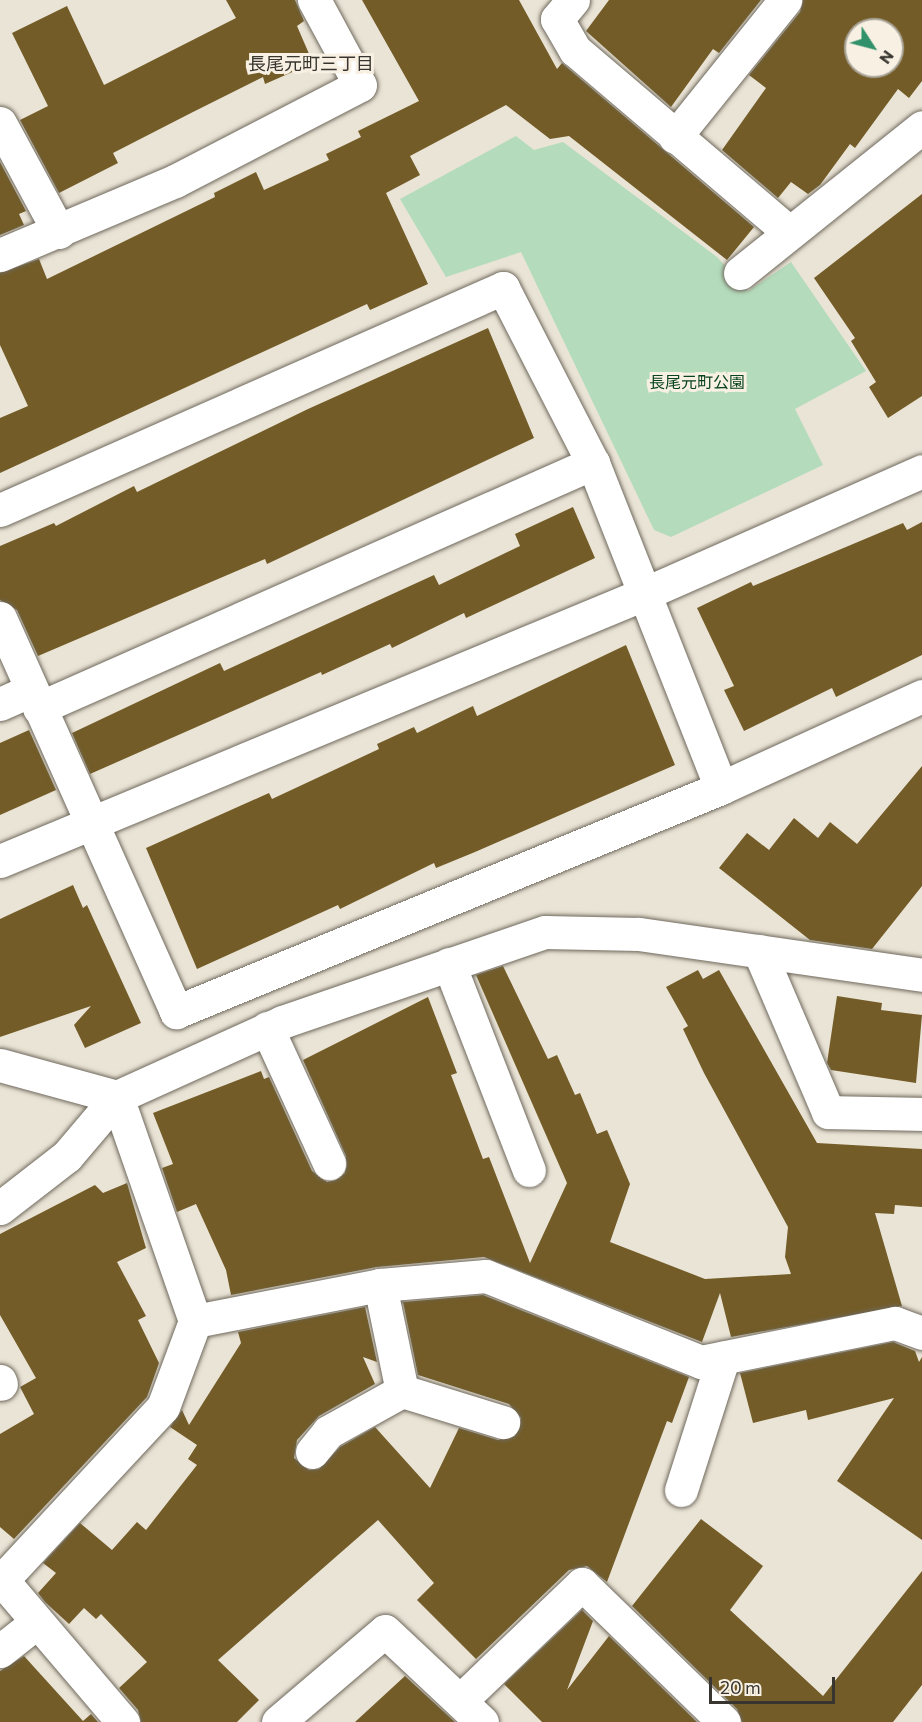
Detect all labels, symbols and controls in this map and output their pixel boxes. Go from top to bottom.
north arrow [844,18,904,78]
text: N [876,47,899,68]
district label: 長尾元町三丁目 [248,52,374,74]
park label: 長尾元町公園 [649,372,745,392]
scale bar [712,1665,838,1703]
text: 20 m [720,1676,761,1698]

